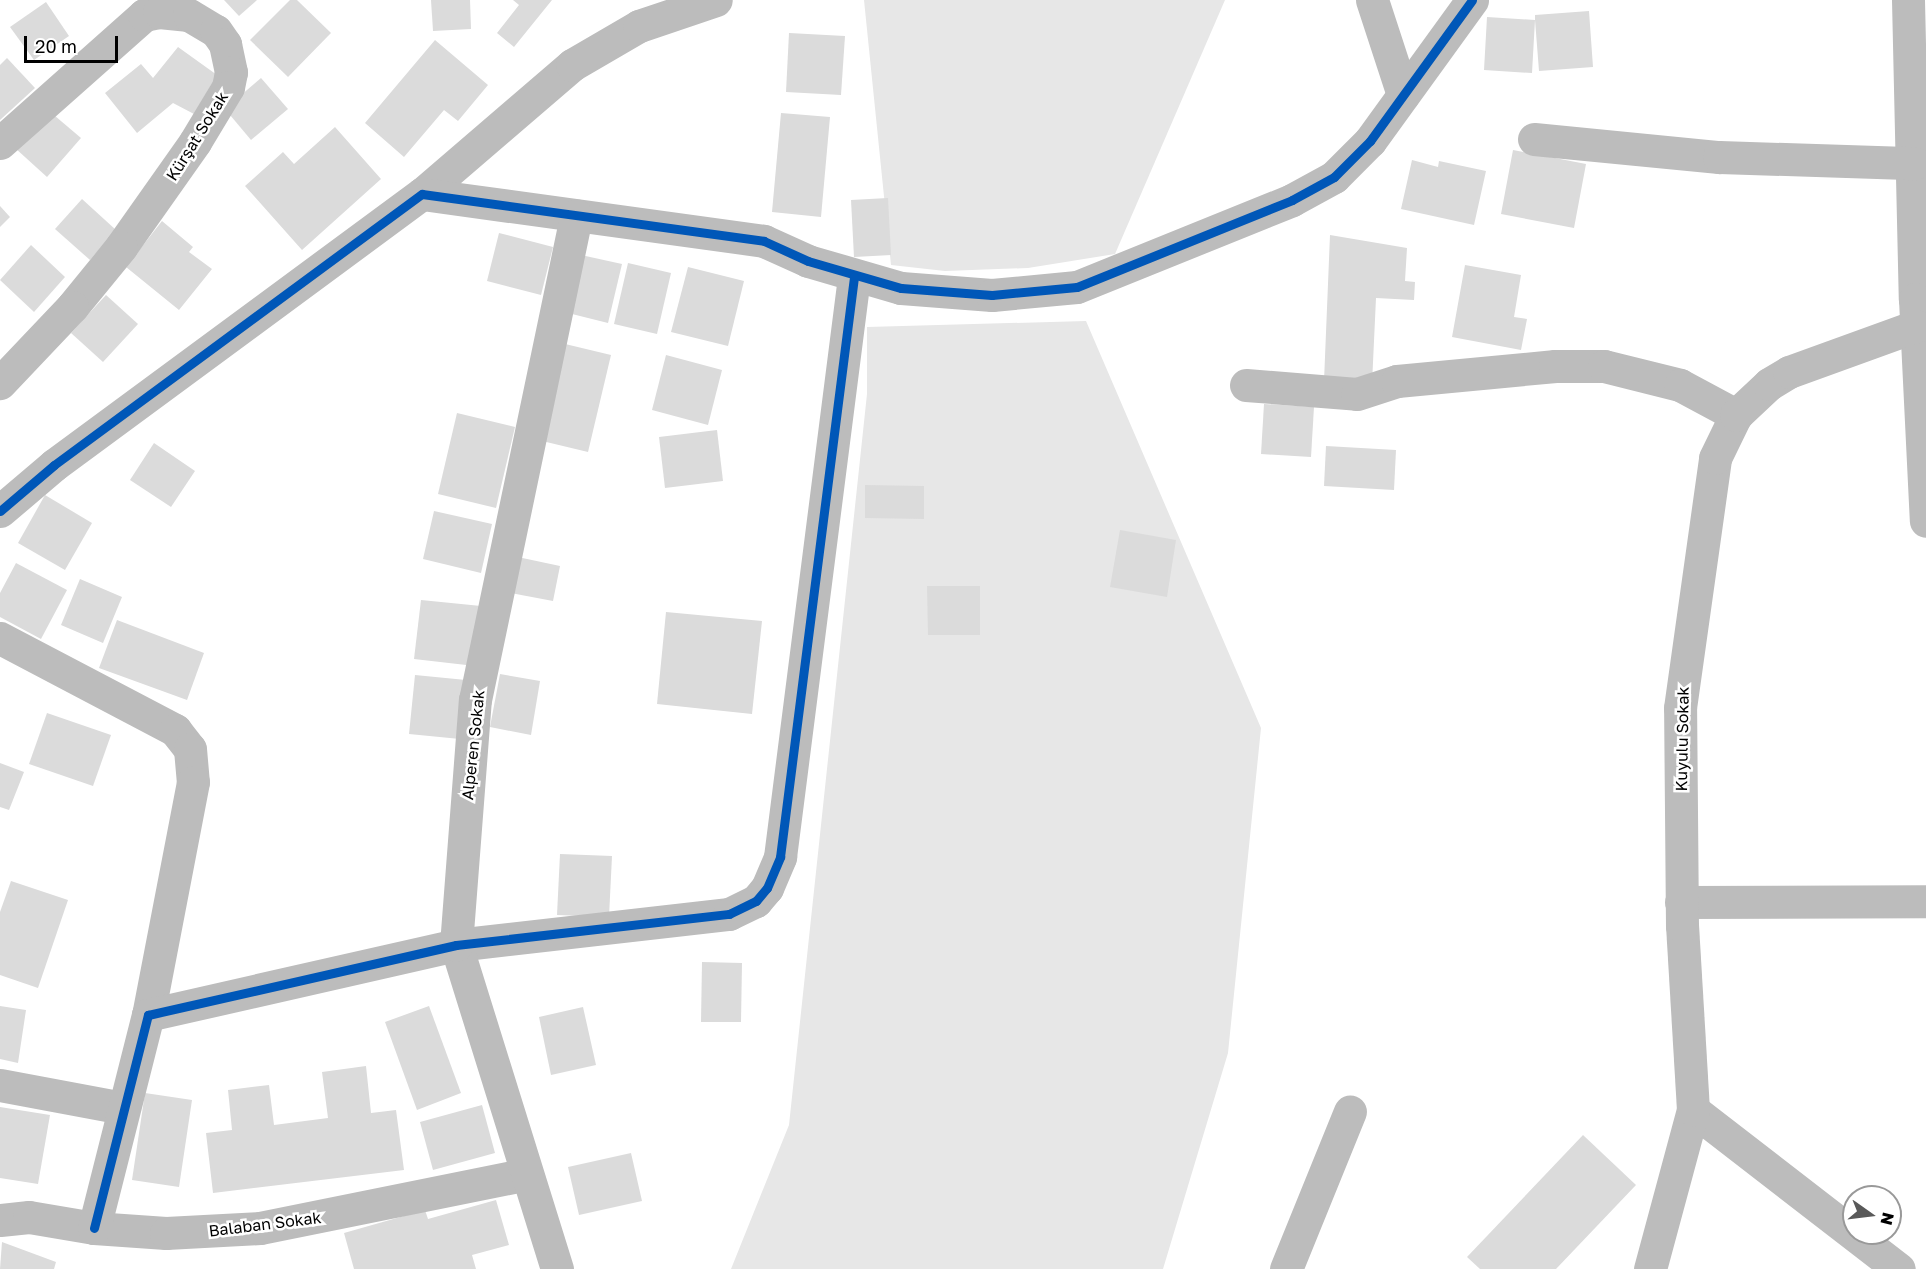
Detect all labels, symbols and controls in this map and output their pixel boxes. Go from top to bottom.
scale bar [27,24,122,62]
text: 20 m [35,35,77,57]
street label: Kürşat Sokak [162,88,232,184]
street label: Kuyulu Sokak [1671,687,1693,791]
street label: Alperen Sokak [458,689,488,801]
north arrow [1842,1185,1902,1245]
street label: Balaban Sokak [208,1208,322,1240]
text: N [1876,1211,1899,1227]

